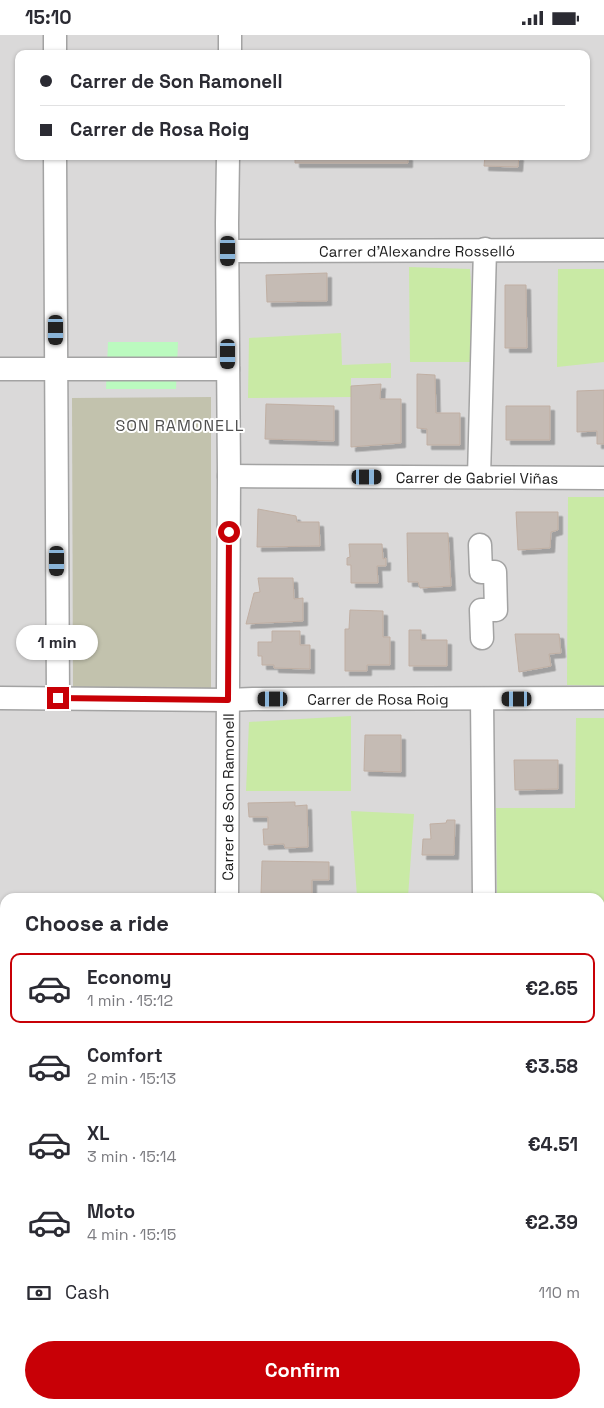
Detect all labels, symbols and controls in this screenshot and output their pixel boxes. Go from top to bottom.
text: 15:10 [25,5,72,30]
text: Carrer de Son Ramonell [70,69,282,94]
text: Carrer de Rosa Roig [70,117,249,142]
car [220,236,235,266]
street label: Carrer d'Alexandre Rosselló [319,241,515,260]
car [48,315,63,345]
car [220,339,235,369]
district label: SON RAMONELL [115,415,245,436]
street label: Carrer de Gabriel Viñas [396,467,558,487]
car [352,470,382,485]
route start [218,521,240,543]
car [49,546,64,576]
callout: 1 min [17,625,99,661]
text: 1 min [37,632,77,653]
route end [47,687,69,709]
street label: Carrer de Rosa Roig [307,689,449,708]
car [258,692,288,707]
car [502,692,532,707]
street label: Carrer de Son Ramonell [218,713,237,881]
text: Choose a ride [25,909,169,937]
text: Economy [87,965,171,990]
icon: car [27,966,72,1011]
text: €2.65 [525,976,578,1001]
text: 1 min · 15:12 [87,990,173,1011]
text: Comfort [87,1043,163,1068]
icon: car [27,1044,72,1089]
text: €3.58 [525,1054,578,1079]
text: 2 min · 15:13 [87,1068,176,1089]
text: XL [87,1121,110,1146]
icon: car [27,1122,72,1167]
text: €4.51 [528,1132,578,1157]
text: 3 min · 15:14 [87,1146,177,1167]
text: Moto [87,1199,135,1224]
icon: car [27,1200,72,1245]
text: €2.39 [525,1210,578,1235]
text: 4 min · 15:15 [87,1224,176,1245]
icon: cash [25,1279,53,1307]
text: Cash [65,1280,110,1305]
text: 110 m [538,1282,580,1303]
button: Confirm [25,1341,580,1399]

